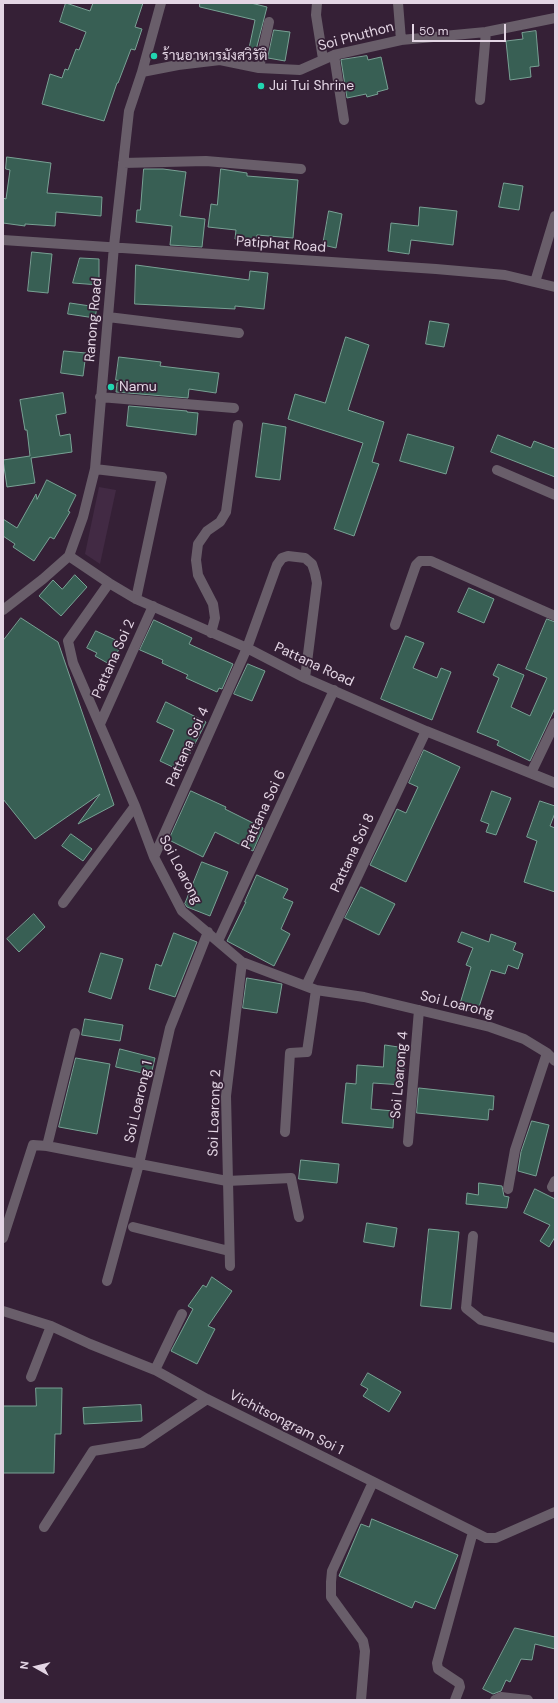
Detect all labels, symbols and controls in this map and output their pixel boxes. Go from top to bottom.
scale bar [414,16,508,42]
street label: Soi Phuthon [316,19,396,55]
text: 50 m [419,23,448,39]
place label: ร้านอาหารมังสวิรัติ [162,48,267,64]
marker: ร้านอาหารมังสวิรัติ [149,51,159,61]
place label: Jui Tui Shrine [269,78,354,94]
marker: Jui Tui Shrine [256,81,266,91]
street label: Patiphat Road [235,233,327,257]
street label: Ranong Road [82,277,106,363]
place label: Namu [119,379,157,395]
marker: Namu [106,382,116,392]
street label: Pattana Soi 2 [89,617,139,701]
street label: Pattana Road [272,639,356,691]
street label: Pattana Soi 4 [163,705,213,789]
street label: Pattana Soi 6 [238,768,290,852]
street label: Pattana Soi 8 [327,811,379,895]
street label: Soi Loarong [155,833,205,907]
street label: Soi Loarong [418,988,496,1022]
street label: Soi Loarong 4 [388,1031,412,1119]
street label: Soi Loarong 1 [121,1059,157,1145]
street label: Soi Loarong 2 [205,1069,225,1157]
street label: Vichitsongram Soi 1 [226,1387,346,1459]
north arrow [16,1647,56,1687]
text: N [17,1660,32,1670]

